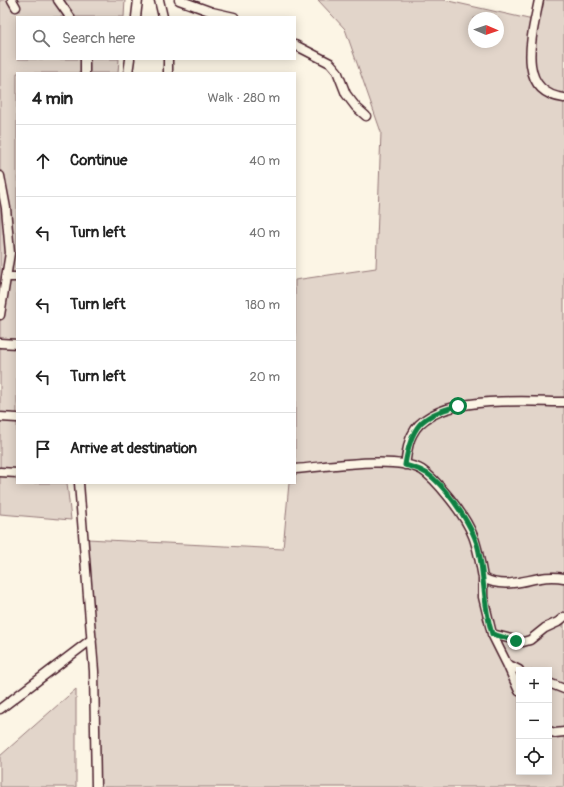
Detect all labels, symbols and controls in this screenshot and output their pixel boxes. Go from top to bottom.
north arrow [468,12,504,48]
search box [16,16,296,60]
icon: search [30,27,52,49]
text: Search here [62,29,135,48]
text: 4 min [32,88,73,109]
text: Walk · 280 m [207,90,280,106]
icon: ahead [32,150,54,172]
text: Continue [70,151,128,170]
text: 40 m [249,153,280,169]
icon: left [32,222,54,244]
text: Turn left [70,223,126,242]
text: 40 m [249,225,280,241]
icon: left [32,294,54,316]
text: Turn left [70,295,126,314]
text: 180 m [245,297,280,313]
icon: left [32,366,54,388]
text: Turn left [70,367,126,386]
text: 20 m [249,369,280,385]
route start [449,397,467,415]
icon: arrive [32,438,54,460]
text: Arrive at destination [70,439,197,458]
route end [507,632,525,650]
map controls [516,667,552,775]
button: + [516,667,552,703]
button: − [516,703,552,739]
button: locate [516,739,552,775]

